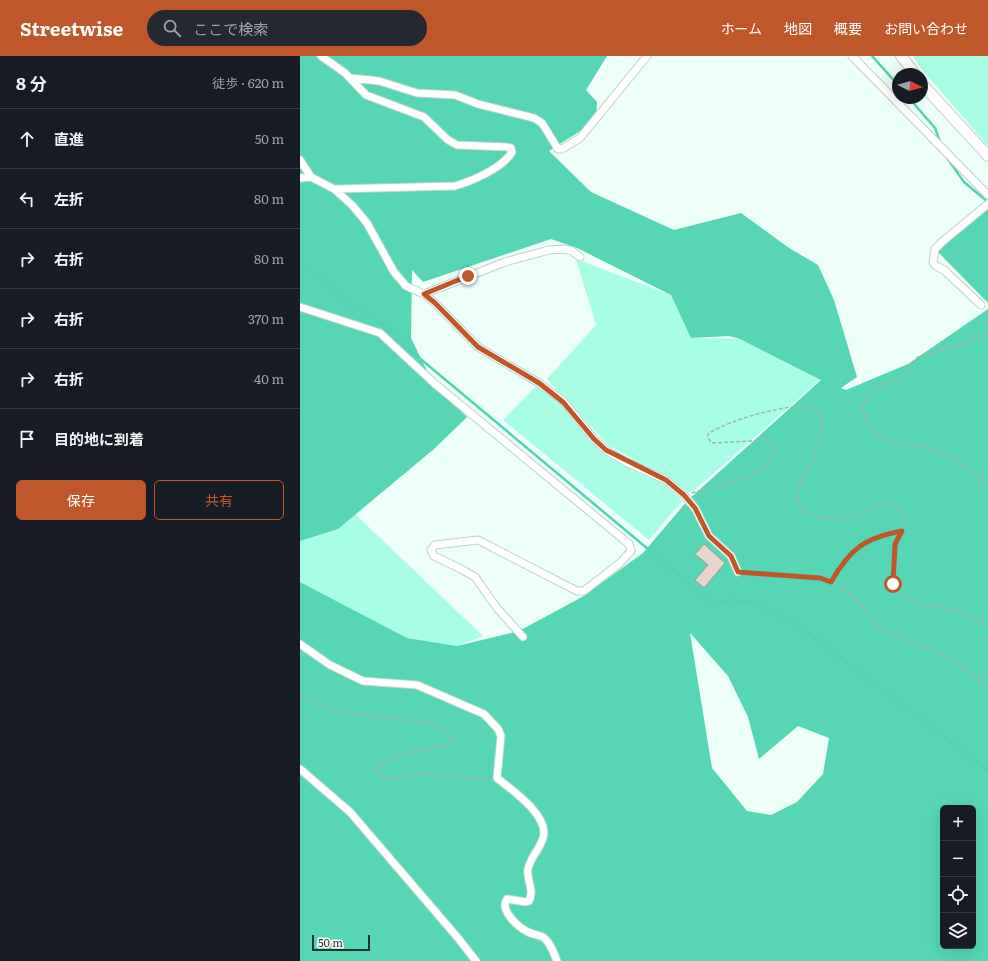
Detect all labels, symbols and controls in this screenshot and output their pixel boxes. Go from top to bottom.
search box [147,10,427,46]
text: Streetwise [20,14,123,42]
icon: search [161,17,183,39]
text: ここで検索 [193,17,268,40]
text: ホーム [720,18,762,38]
text: 地図 [784,18,812,38]
text: 概要 [834,18,862,38]
text: お問い合わせ [884,18,968,38]
north arrow [892,68,928,104]
text: 8 分 [16,70,46,95]
text: 徒歩 · 620 m [212,73,284,92]
text: 直進 [54,127,84,150]
icon: ahead [16,128,38,150]
text: 50 m [255,129,284,148]
text: 左折 [54,187,84,210]
icon: left [16,188,38,210]
text: 80 m [254,189,284,208]
text: 右折 [54,247,84,270]
icon: right [16,248,38,270]
text: 80 m [254,249,284,268]
route end [459,267,477,285]
text: 右折 [54,307,84,330]
icon: right [16,308,38,330]
text: 370 m [248,309,284,328]
text: 右折 [54,367,84,390]
icon: right [16,368,38,390]
text: 40 m [254,369,284,388]
text: 目的地に到着 [54,427,144,450]
icon: arrive [16,428,38,450]
button: 保存 [16,480,146,520]
button: 共有 [154,480,284,520]
route start [884,575,902,593]
map controls [940,805,976,949]
button: + [940,805,976,841]
button: − [940,841,976,877]
button: locate [940,877,976,913]
button: layers [940,913,976,949]
scale bar [312,933,370,952]
text: 50 m [318,934,343,950]

